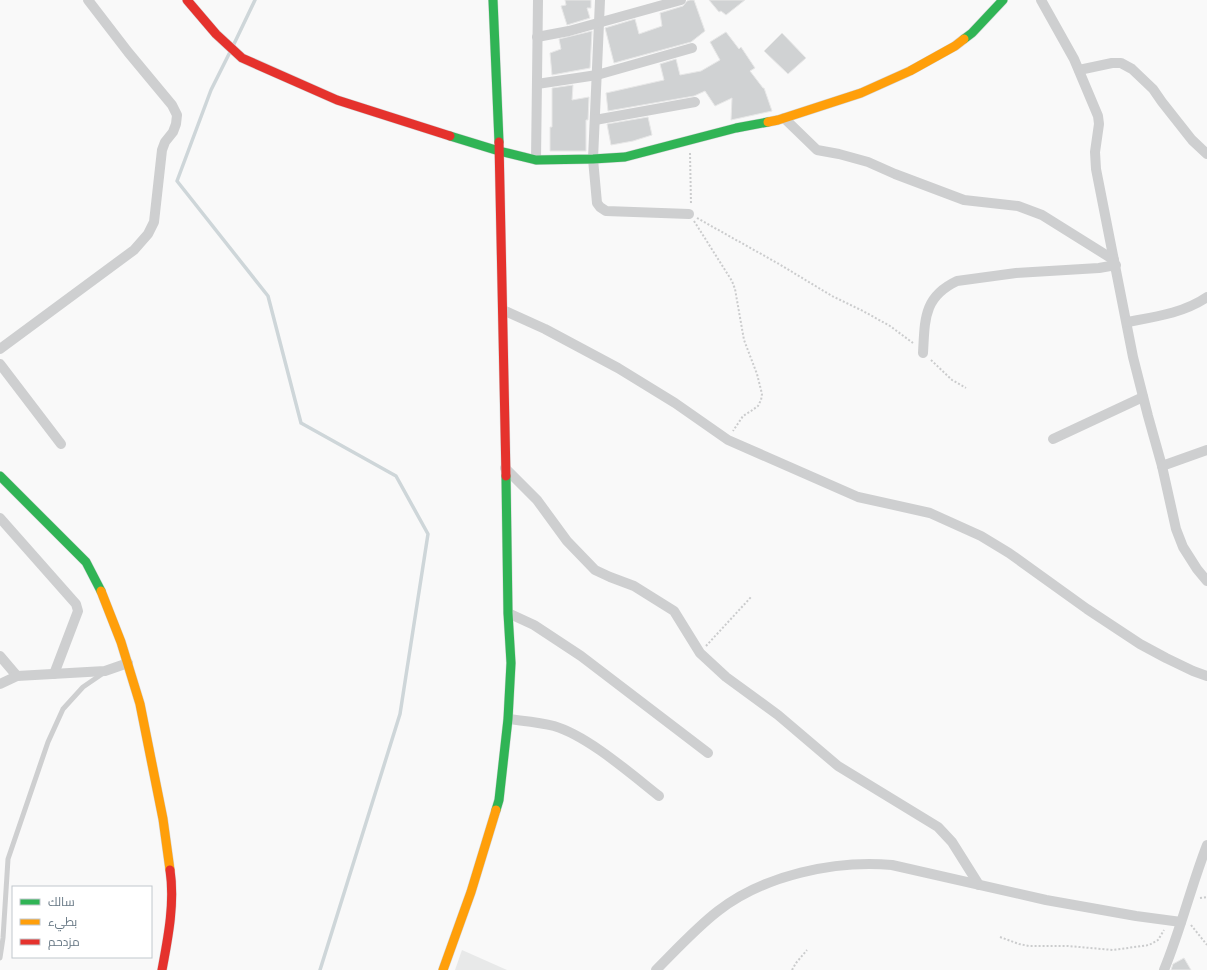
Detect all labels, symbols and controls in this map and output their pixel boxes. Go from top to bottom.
legend [12,886,152,958]
text: سالك [48,895,75,910]
text: بطيء [48,915,77,932]
text: مزدحم [48,935,80,950]

